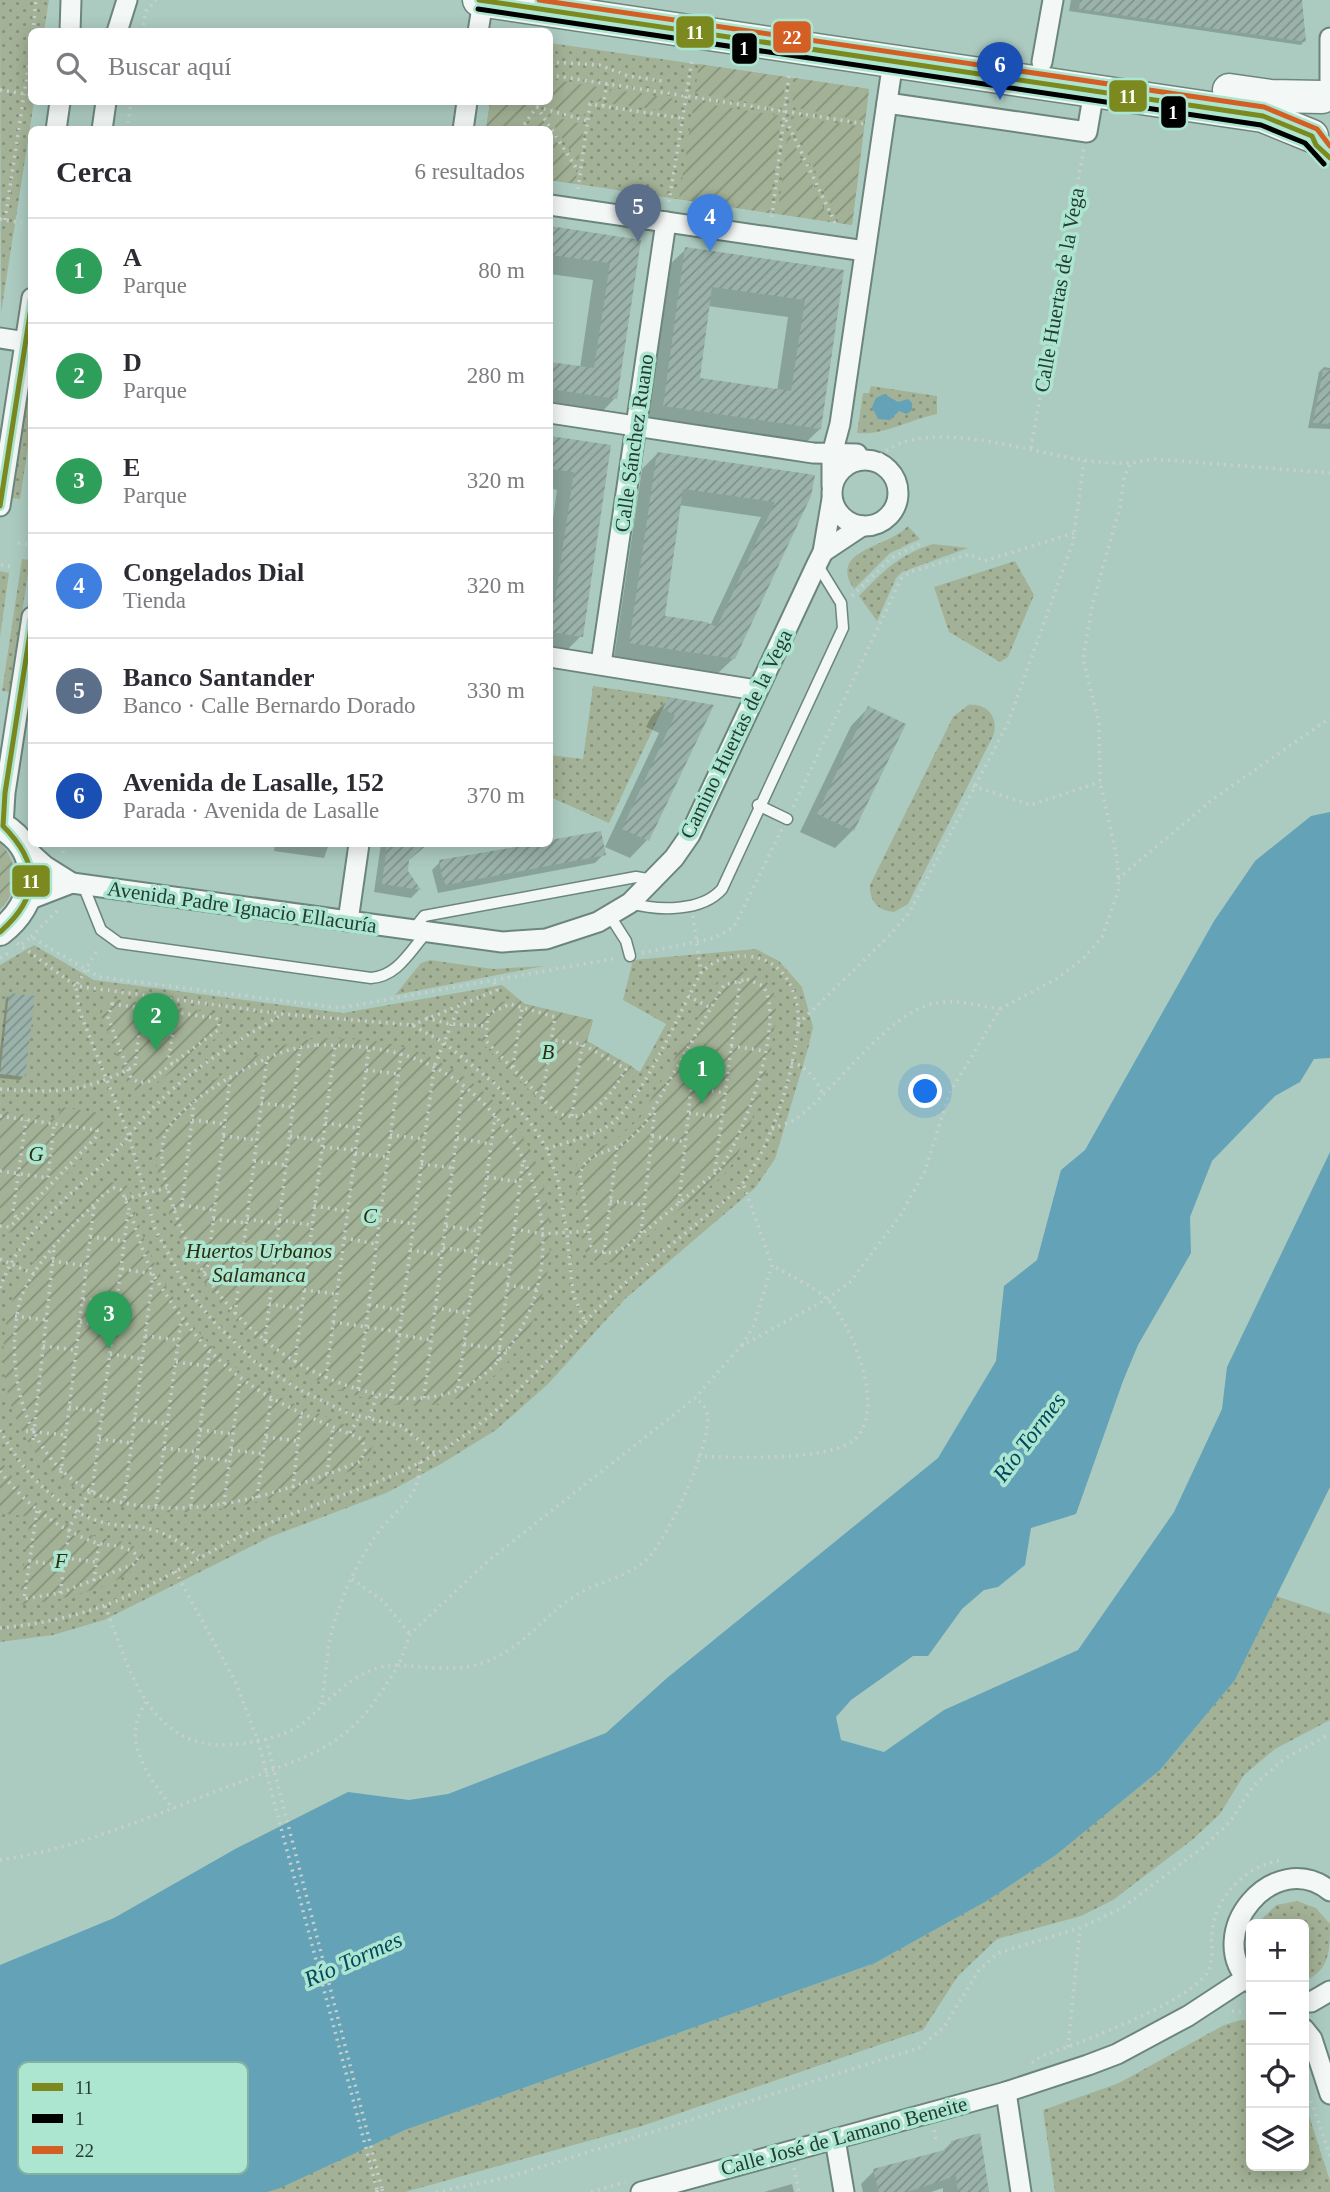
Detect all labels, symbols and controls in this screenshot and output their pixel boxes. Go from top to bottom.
line badge: 11 [675,15,715,49]
line badge: 22 [772,20,812,54]
text: 11 [686,22,704,43]
text: 22 [783,27,802,48]
search box [28,28,553,105]
line badge: 1 [731,32,758,65]
text: 1 [739,38,749,59]
pin: 6 [977,42,1023,100]
icon: search [52,48,90,86]
text: Buscar aquí [108,52,231,81]
line badge: 11 [1108,79,1148,113]
text: 11 [1119,86,1137,107]
line badge: 1 [1160,95,1187,129]
text: 1 [1168,102,1178,123]
text: Cerca [56,155,132,188]
text: 6 resultados [414,159,525,184]
pin: 5 [615,184,661,242]
street label: Calle Huertas de la Vega [1029,185,1089,394]
pin: 4 [687,194,733,252]
text: A [123,243,142,272]
text: 1 [73,258,85,283]
text: 80 m [478,258,525,283]
text: Parque [123,273,187,298]
text: D [123,348,142,377]
street label: Calle Sánchez Ruano [610,352,658,534]
text: 2 [73,363,85,388]
text: 280 m [467,363,525,388]
text: Parque [123,378,187,403]
text: E [123,453,140,482]
text: 3 [73,468,85,493]
text: 320 m [467,468,525,493]
text: Parque [123,483,187,508]
text: Congelados Dial [123,558,304,587]
text: 4 [73,573,85,598]
text: 320 m [467,573,525,598]
text: Tienda [123,588,186,613]
street label: Camino Huertas de la Vega [675,625,797,842]
text: Banco Santander [123,663,314,692]
text: 5 [73,678,85,703]
text: 330 m [467,678,525,703]
text: Banco · Calle Bernardo Dorado [123,693,416,718]
text: Avenida de Lasalle, 152 [123,768,384,797]
text: 6 [73,783,85,808]
text: 370 m [467,783,525,808]
text: Parada · Avenida de Lasalle [123,798,379,823]
line badge: 11 [11,864,51,898]
text: 11 [22,871,40,892]
street label: Avenida Padre Ignacio Ellacuría [106,876,379,938]
pin: 2 [133,993,179,1051]
park label: B [542,1040,555,1064]
pin: 1 [679,1046,725,1104]
your location [908,1074,942,1108]
park label: G [28,1142,44,1166]
park label: C [363,1204,378,1228]
park label: Huertos Urbanos Salamanca [185,1239,332,1287]
pin: 3 [86,1291,132,1349]
water label: Río Tormes [987,1388,1071,1487]
park label: F [54,1549,68,1573]
map controls [1246,1919,1309,2171]
button: + [1246,1919,1309,1982]
water label: Río Tormes [299,1927,406,1993]
button: − [1246,1982,1309,2045]
button: locate [1246,2045,1309,2108]
legend [18,2062,248,2174]
text: 11 [75,2077,93,2098]
street label: Calle José de Lamano Beneite [718,2092,970,2180]
text: 1 [75,2108,85,2129]
button: layers [1246,2108,1309,2171]
text: 22 [75,2140,94,2161]

